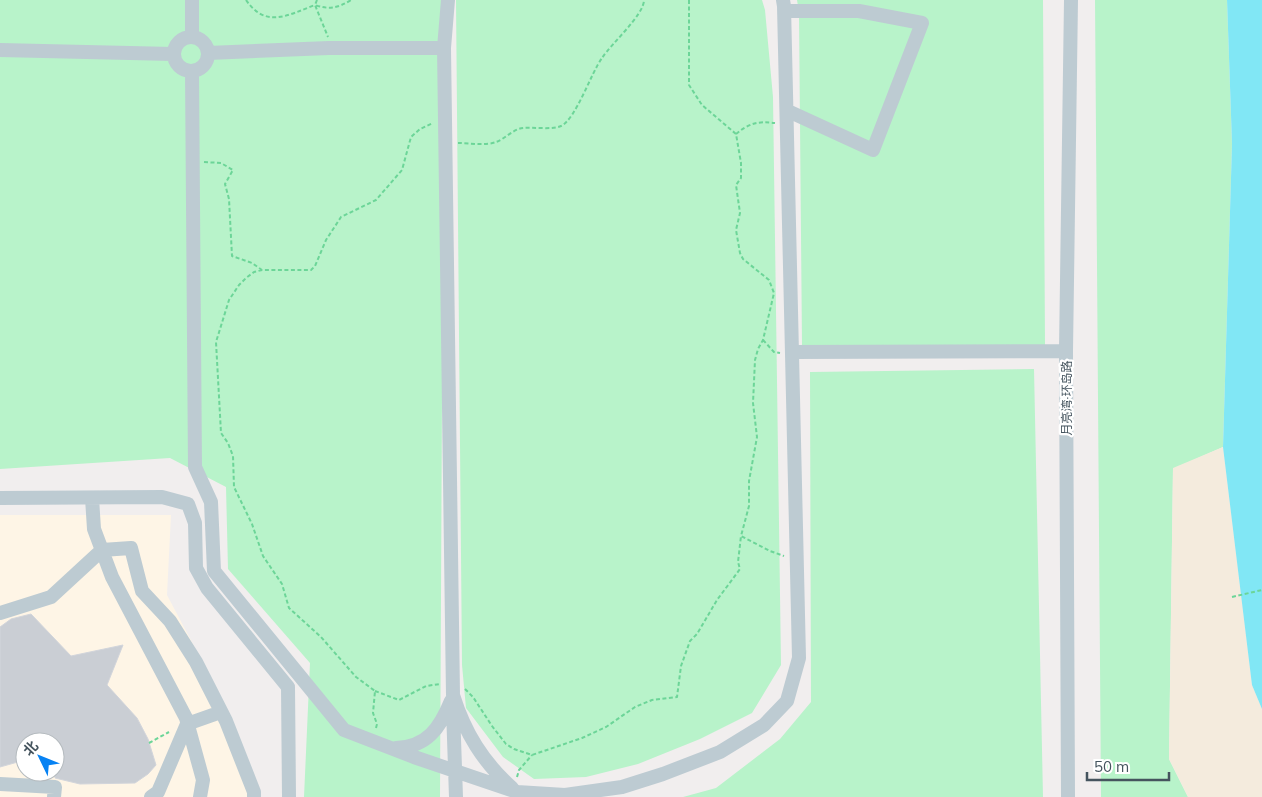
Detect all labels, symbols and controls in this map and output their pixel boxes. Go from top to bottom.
street label: 月亮湾·环岛路 [1059,361,1074,435]
north arrow [15,732,65,782]
text: 北 [19,737,42,759]
scale bar [1087,750,1170,782]
text: 50 m [1094,757,1129,776]

